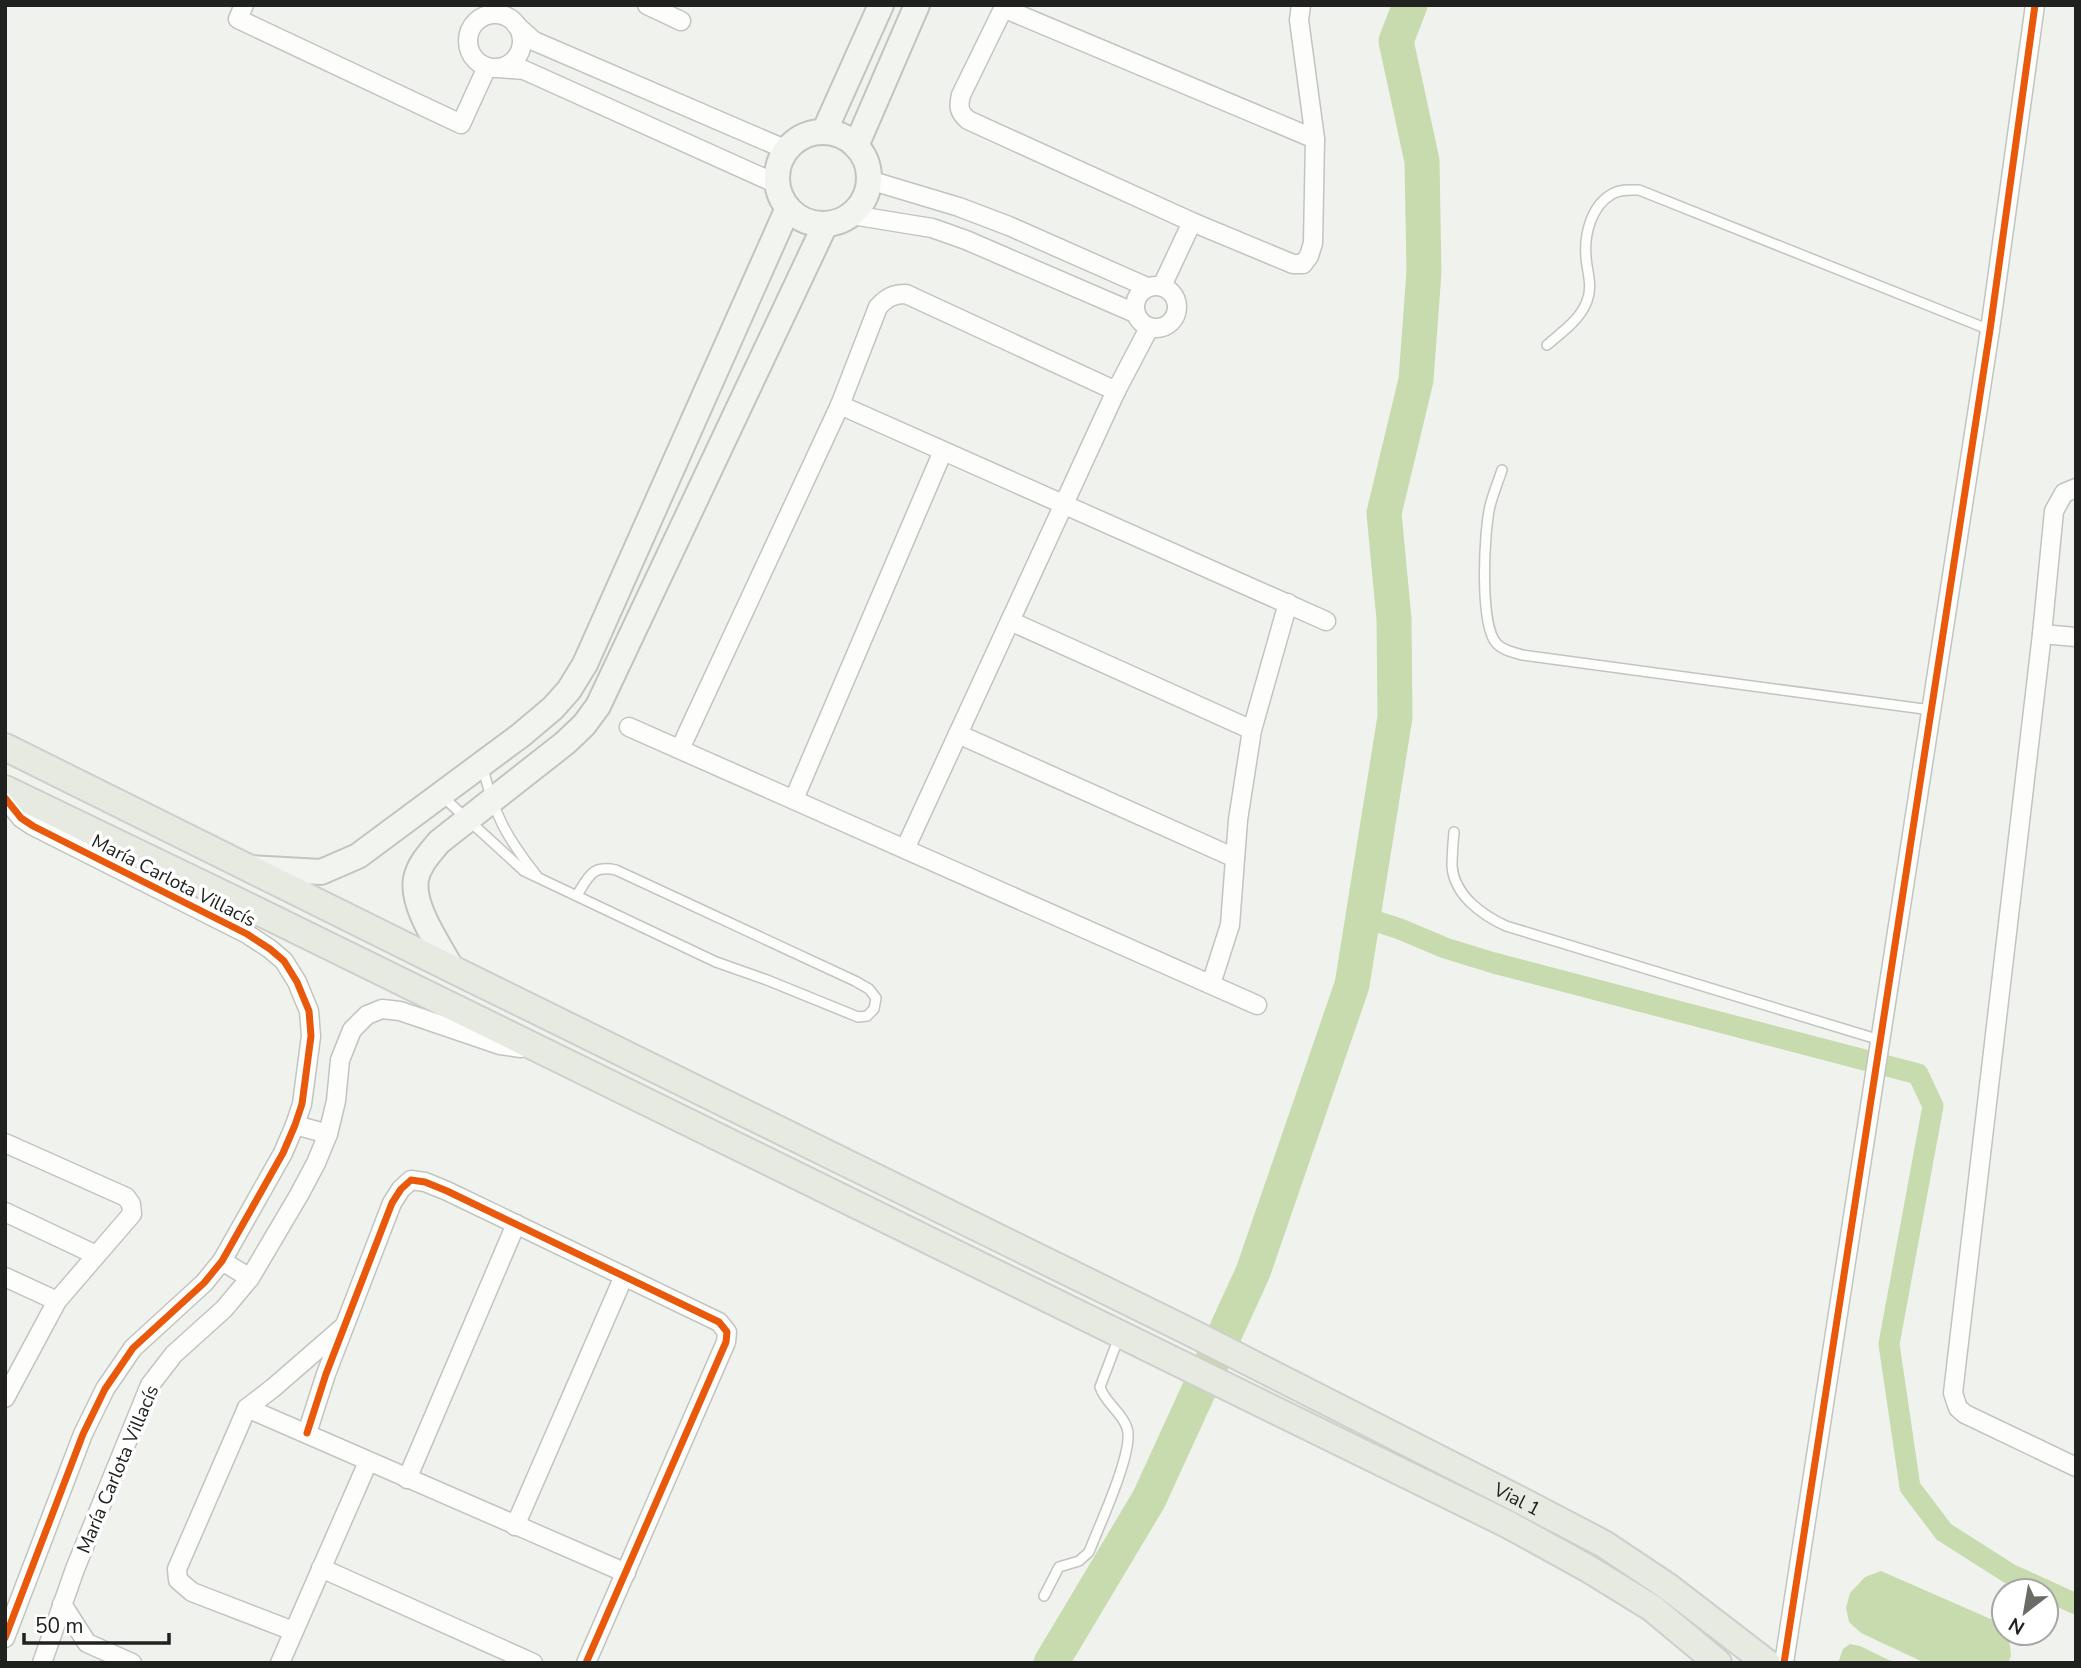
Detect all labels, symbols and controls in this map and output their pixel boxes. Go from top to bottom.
street label: María Carlota Villacís [87,828,260,933]
street label: María Carlota Villacís [71,1381,165,1558]
street label: Vial 1 [1488,1476,1545,1523]
north arrow [1990,1577,2060,1647]
scale bar [24,1602,170,1646]
text: N [2004,1611,2030,1641]
text: 50 m [35,1612,84,1640]

